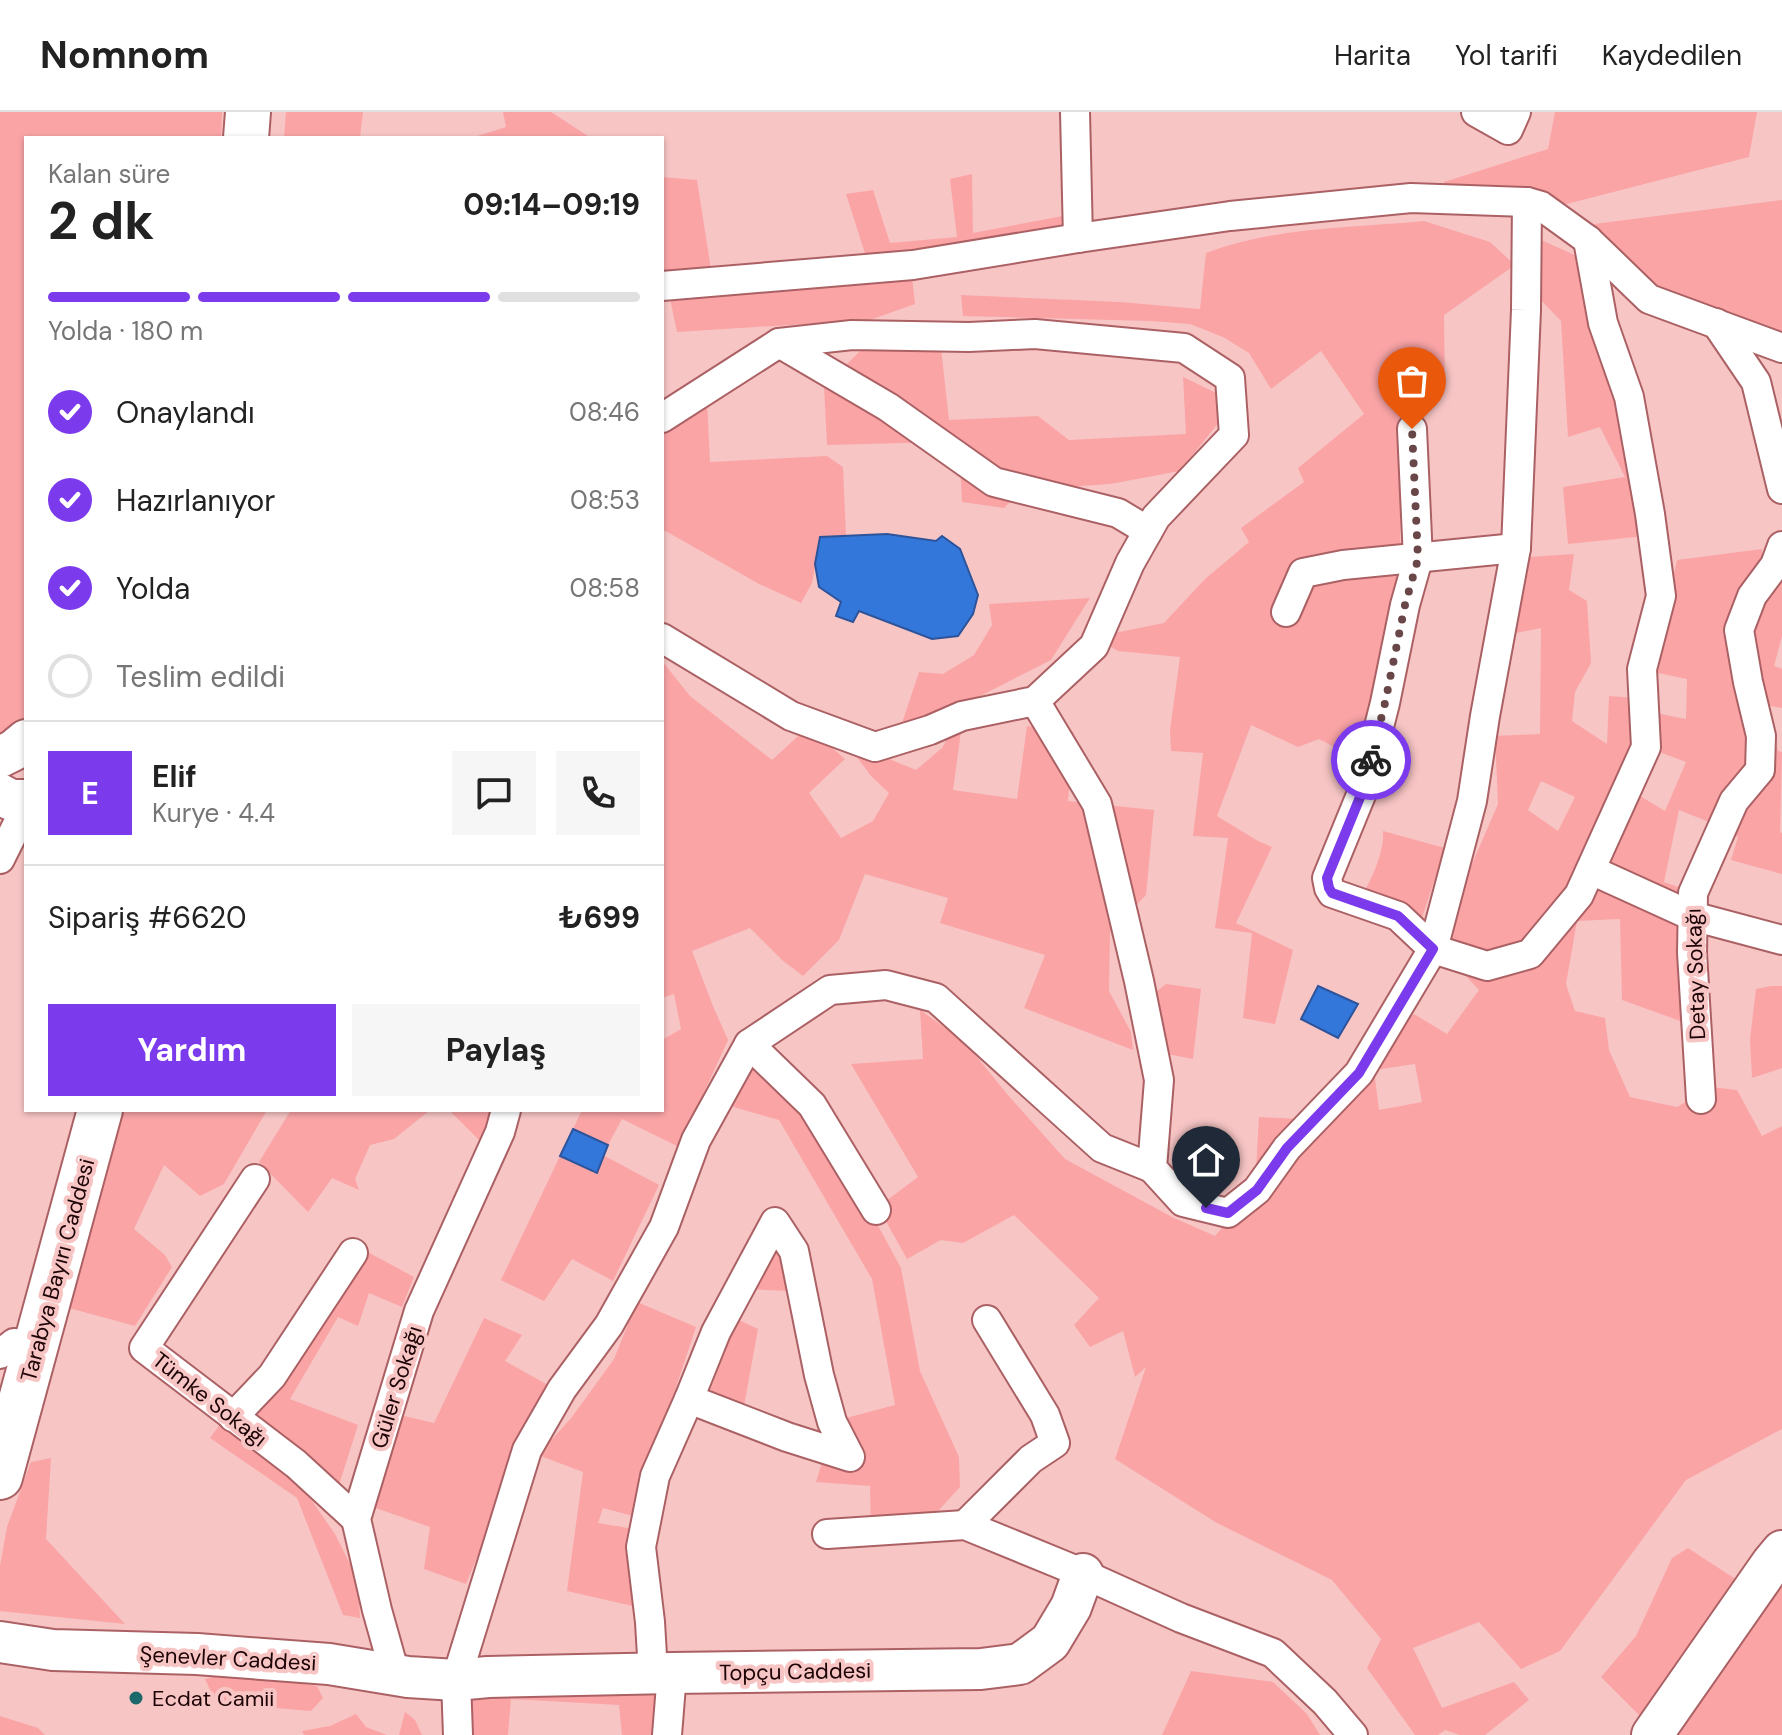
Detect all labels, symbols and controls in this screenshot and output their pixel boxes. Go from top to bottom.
text: Nomnom [40,30,209,80]
text: Harita [1334,37,1411,74]
text: Yol tarifi [1455,37,1558,74]
text: Kaydedilen [1602,37,1742,74]
text: Kalan süre [48,157,170,191]
text: 09:14–09:19 [463,185,640,224]
text: 2 dk [48,187,154,255]
text: Yolda · 180 m [48,314,203,348]
pin [1378,347,1446,429]
icon: bag [1390,359,1434,403]
icon: check [48,390,92,434]
text: Onaylandı [116,393,255,432]
text: 08:46 [569,395,640,429]
icon: check [48,478,92,522]
text: Hazırlanıyor [116,481,275,520]
text: 08:53 [570,483,640,517]
icon: check [48,566,92,610]
text: Yolda [116,569,190,608]
text: 08:58 [569,571,640,605]
text: Teslim edildi [116,657,285,696]
courier [1331,720,1411,800]
icon: bike [1349,738,1393,782]
button: chat [452,751,536,835]
button: phone [556,751,640,835]
text: Elif [152,757,197,796]
text: E [81,774,99,813]
text: Kurye · 4.4 [152,796,275,830]
text: Sipariş #6620 [48,898,247,937]
text: ₺699 [559,898,640,937]
street label: Detay Sokağı [1679,908,1712,1040]
button: Yardım [48,1004,336,1096]
button: Paylaş [352,1004,640,1096]
pin [1172,1126,1240,1208]
icon: home [1184,1138,1228,1182]
street label: Tarabya Bayırı Caddesi [14,1155,101,1385]
street label: Güler Sokağı [364,1322,429,1452]
street label: Tümke Sokağı [146,1345,273,1453]
street label: Şenevler Caddesi [139,1639,317,1678]
street label: Topçu Caddesi [719,1656,871,1687]
place label: Ecdat Camii [152,1684,274,1713]
marker: Ecdat Camii [127,1689,145,1707]

